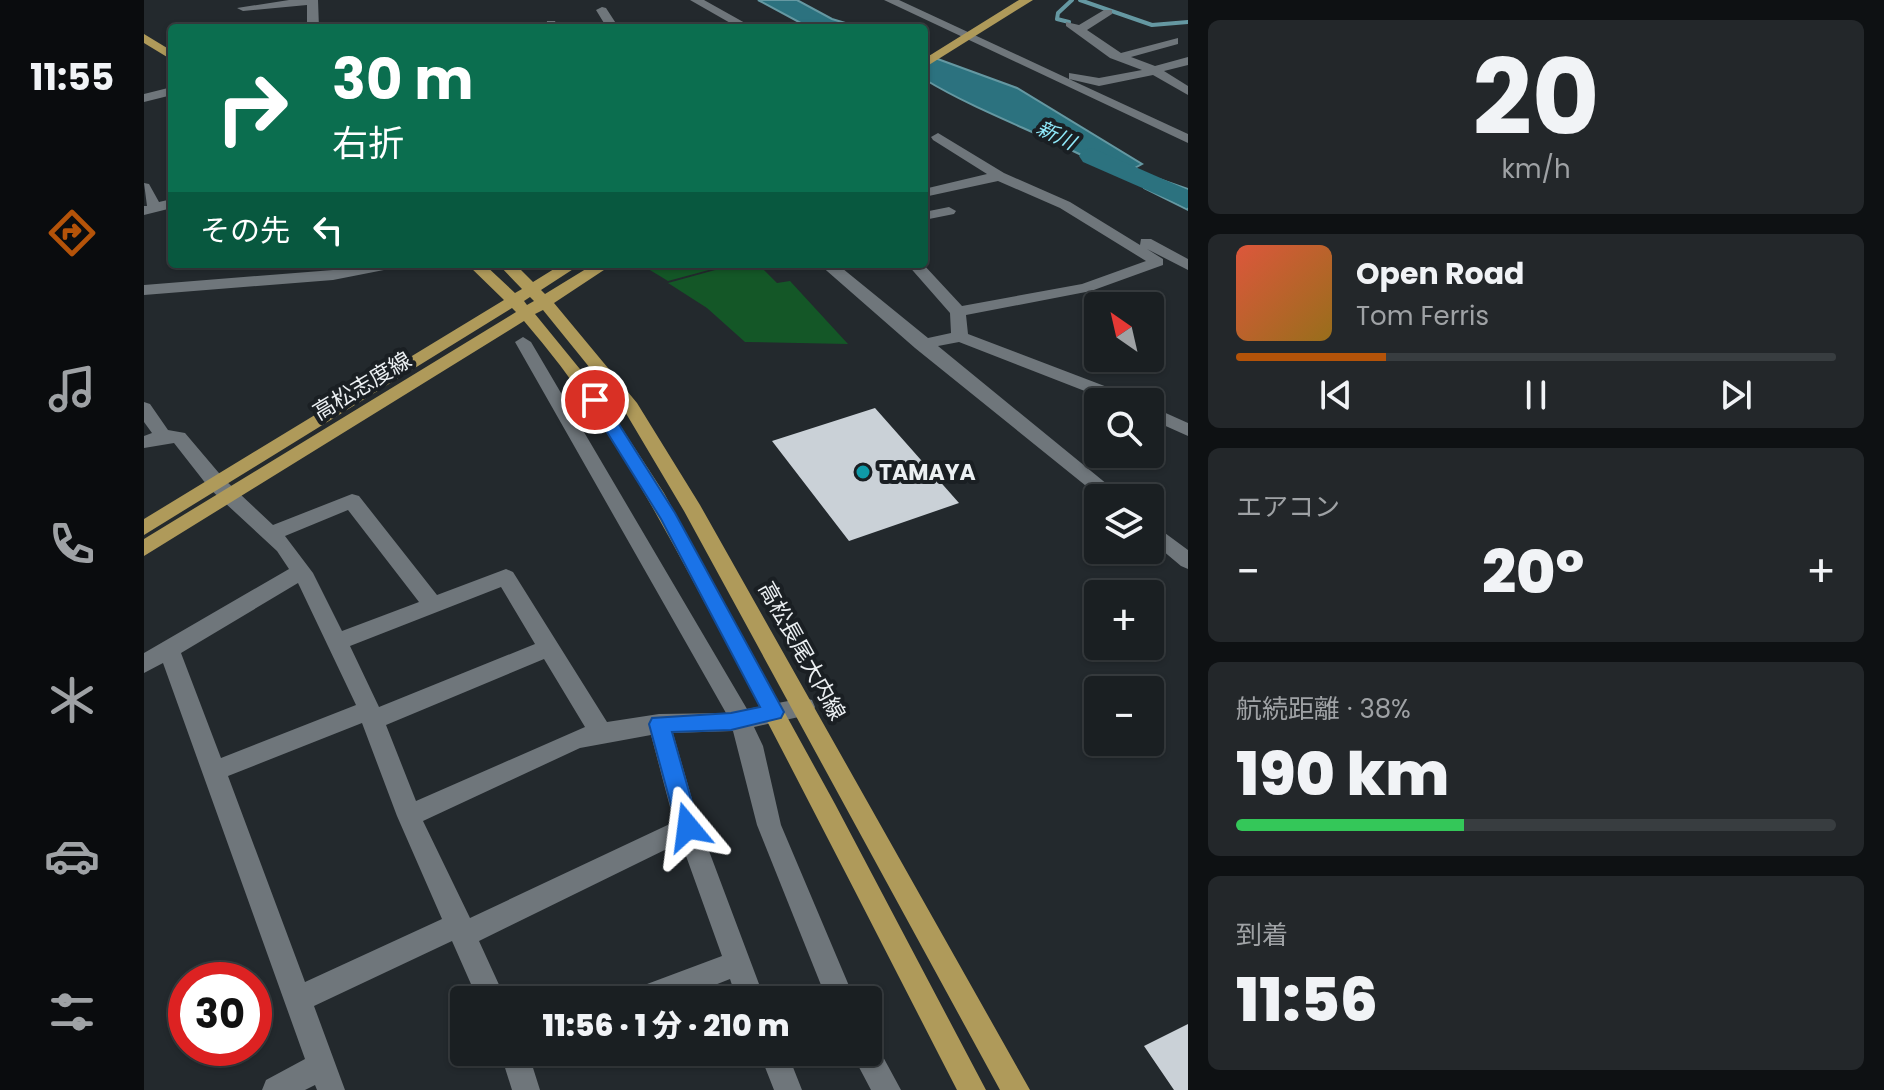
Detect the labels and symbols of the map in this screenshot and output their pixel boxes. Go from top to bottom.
water label: 新川 [1032,114,1082,157]
north arrow [1084,292,1164,372]
street label: 高松志度線 [307,344,417,428]
pin [561,366,629,434]
place label: TAMAYA [879,457,976,488]
marker: TAMAYA [854,463,872,481]
street label: 高松長尾大内線 [751,576,853,726]
position arrow [646,785,730,869]
speed limit sign: 30 [168,962,272,1066]

